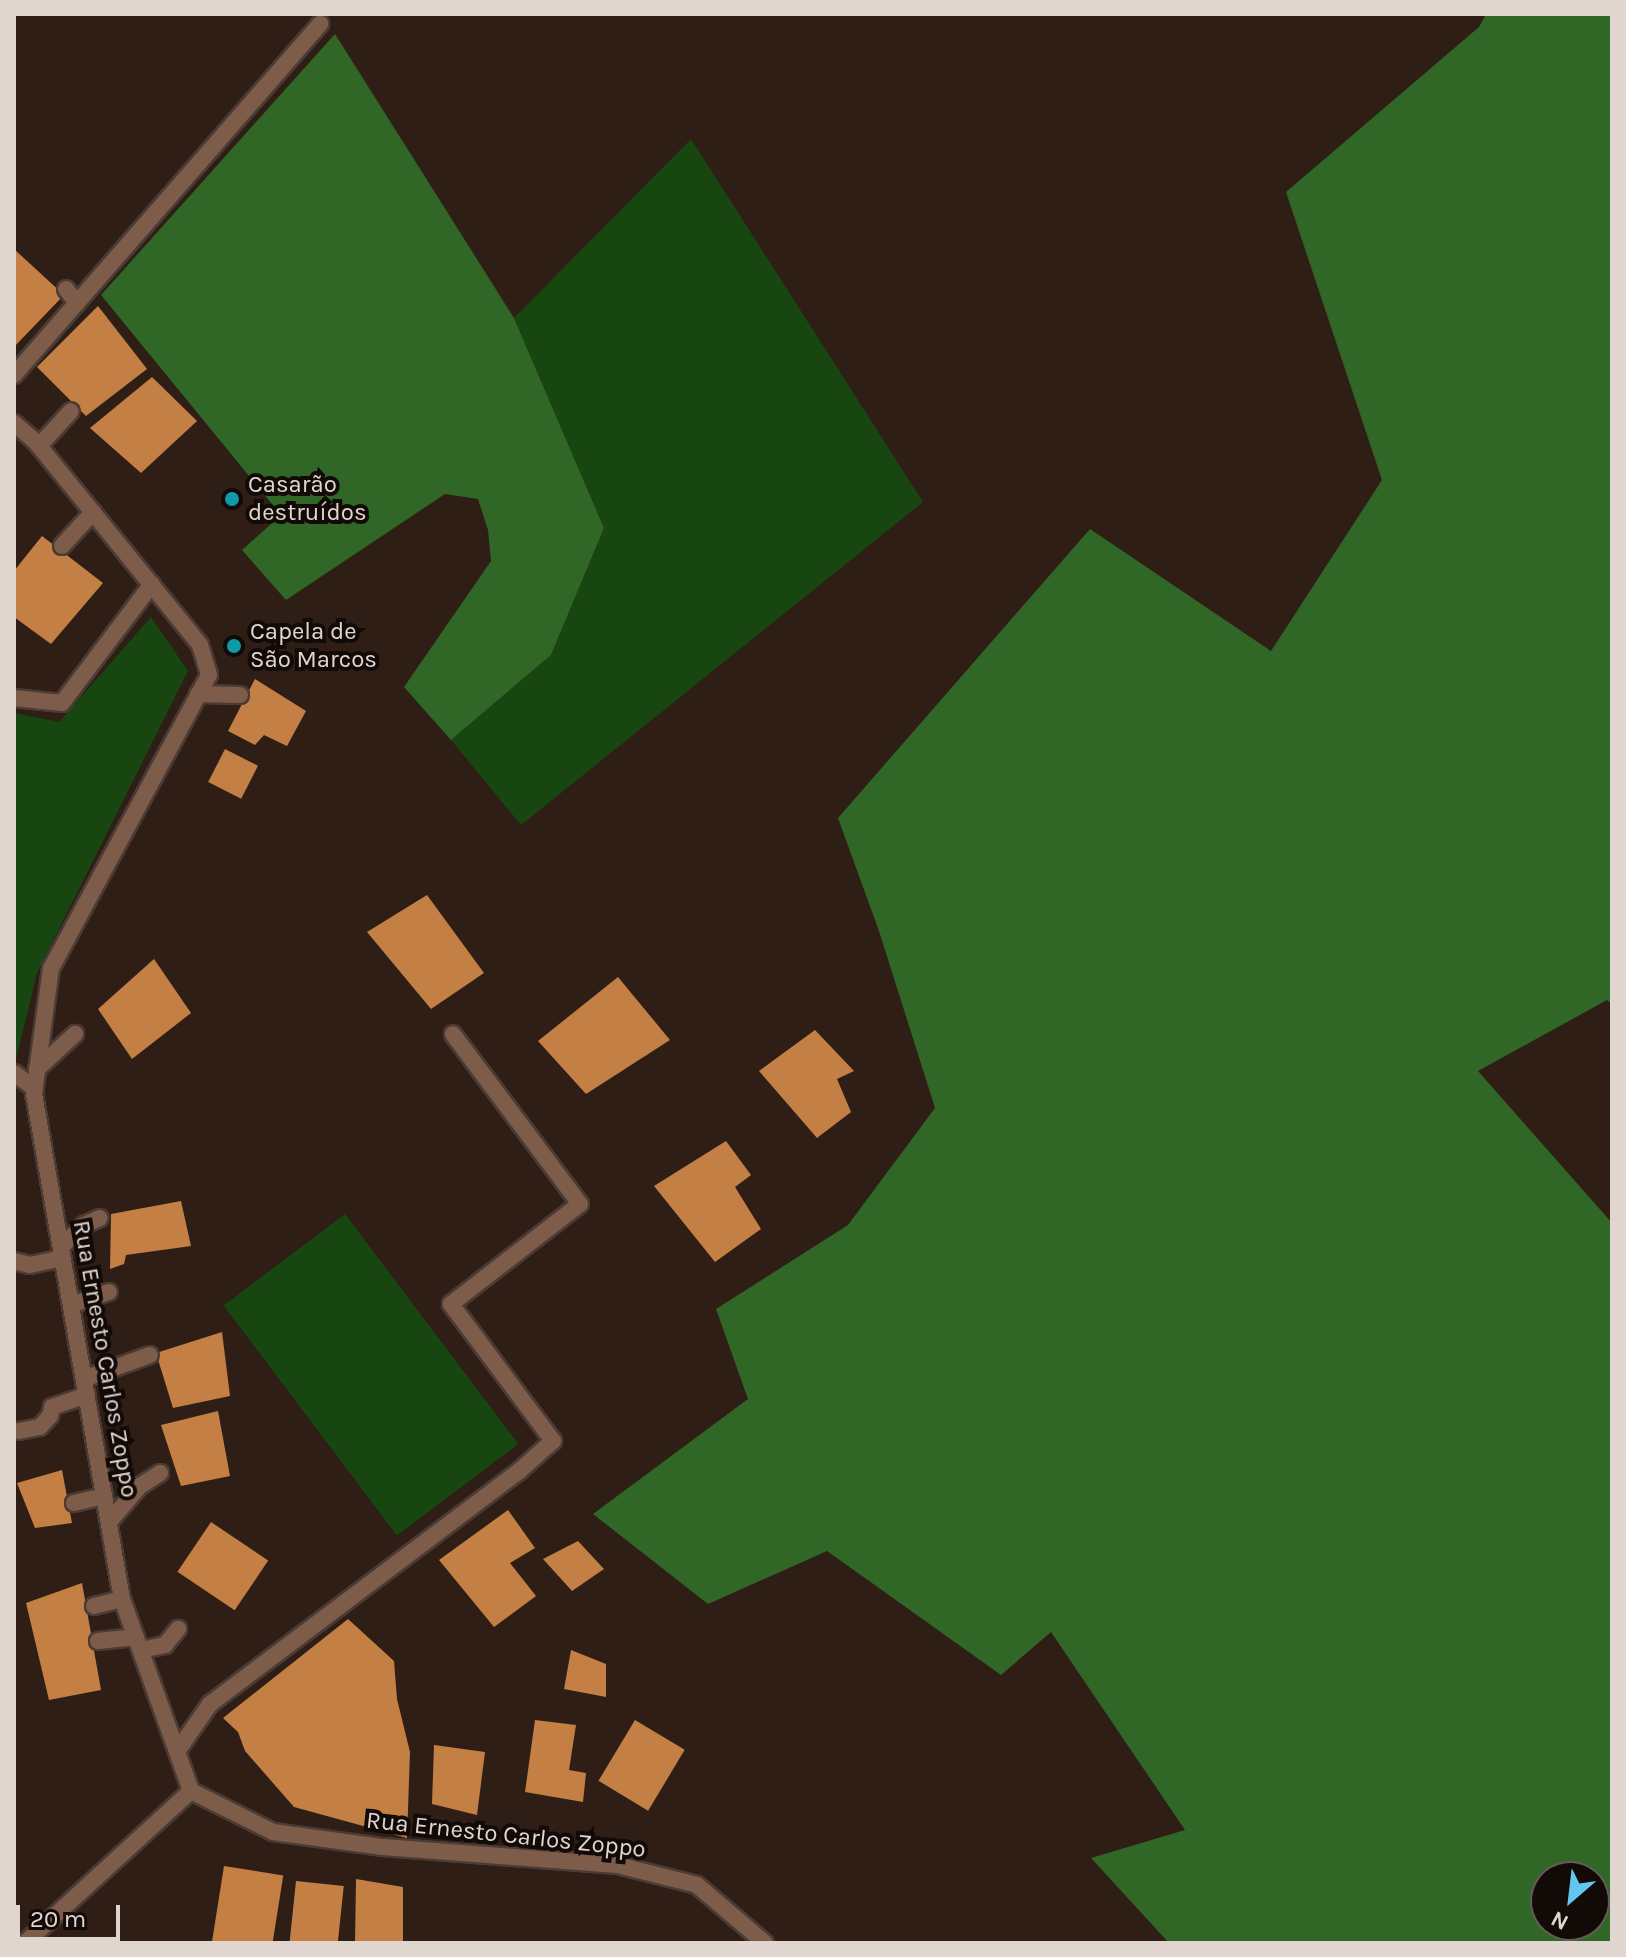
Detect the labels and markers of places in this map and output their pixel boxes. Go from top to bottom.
place label: Casarão destruídos [248,471,366,527]
marker: Casarão destruídos [223,490,241,508]
place label: Capela de São Marcos [250,618,377,674]
marker: Capela de São Marcos [225,637,243,655]

